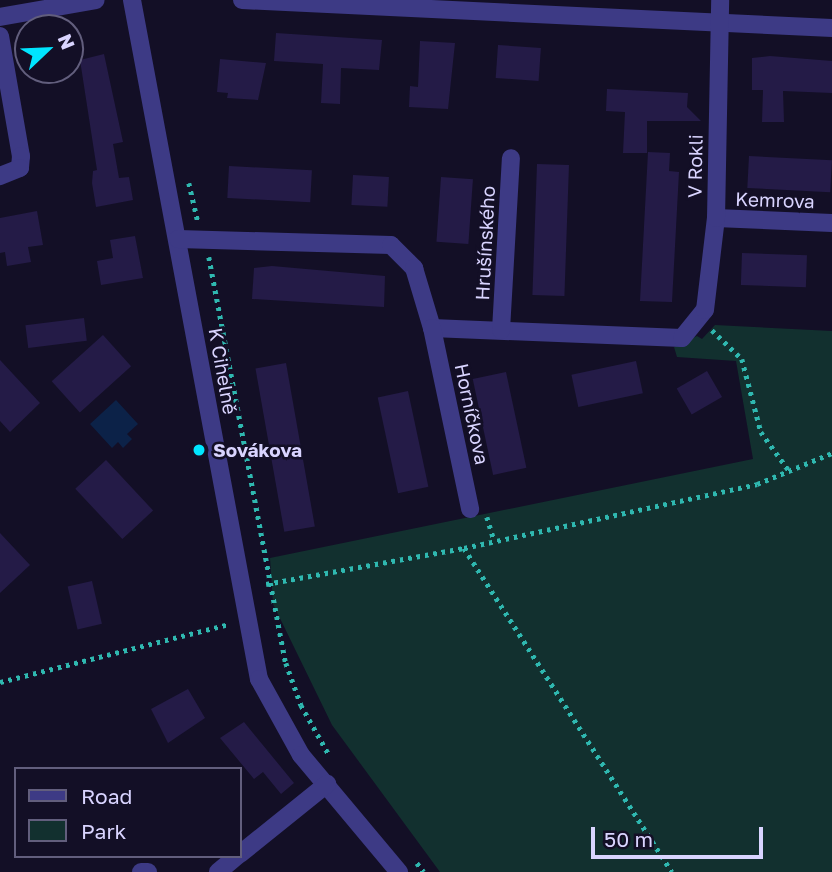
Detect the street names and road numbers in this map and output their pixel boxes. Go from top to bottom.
street label: V Rokli [683,134,707,198]
street label: Hrušínského [471,185,499,301]
street label: Kemrova [735,187,815,213]
street label: K Cihelně [204,326,242,416]
street label: Horníčkova [450,361,494,467]

